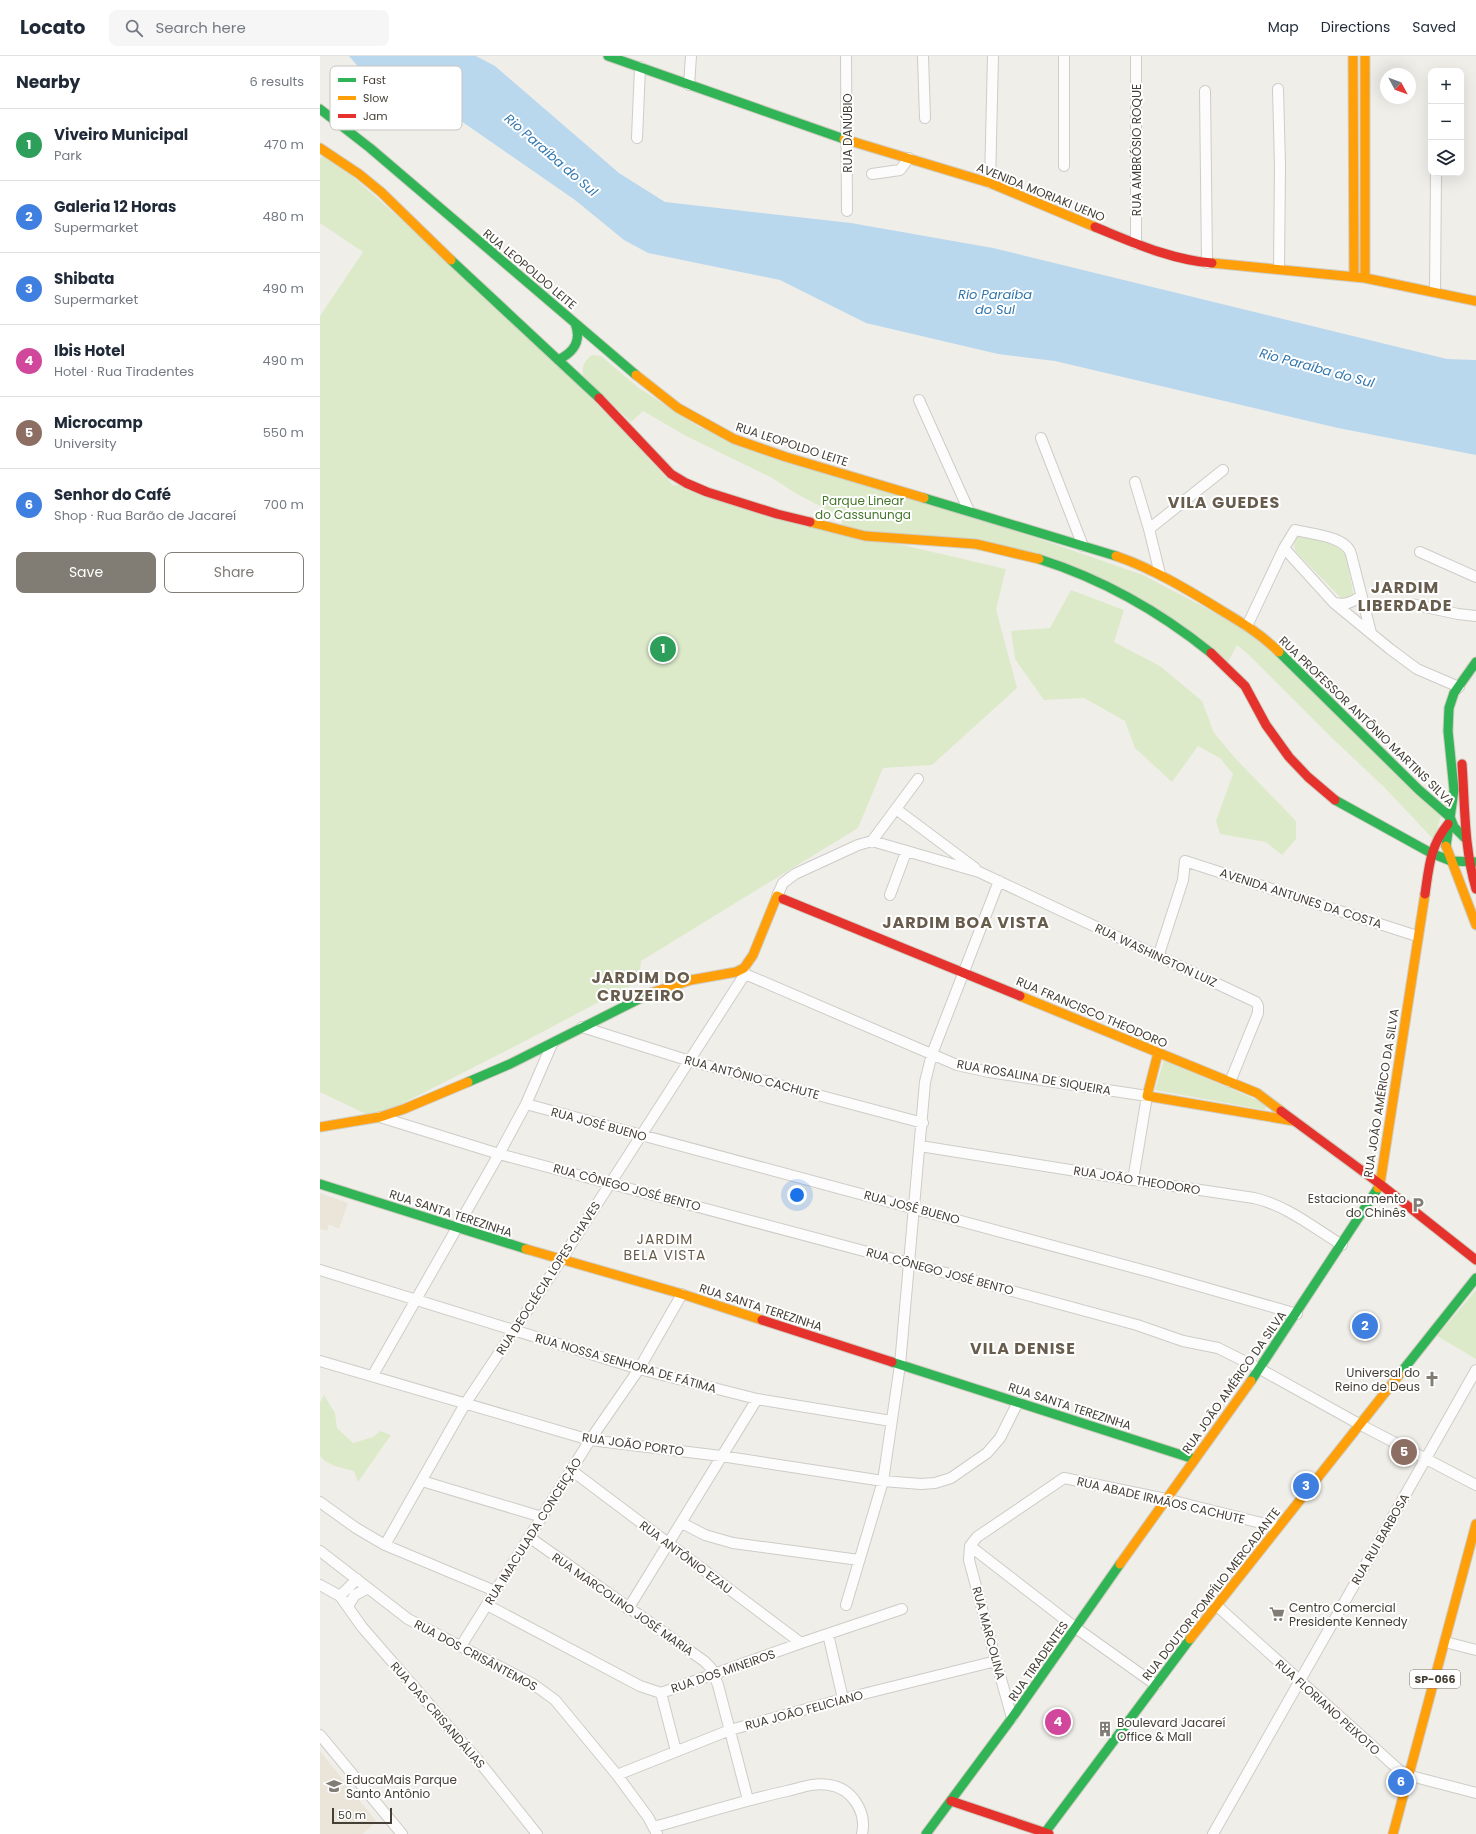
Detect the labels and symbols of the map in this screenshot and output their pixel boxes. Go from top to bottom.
legend [330,66,462,130]
north arrow [1380,68,1416,104]
text: Fast [363,72,386,88]
street label: RUA AMBRÓSIO ROQUE [1128,84,1145,216]
text: Slow [363,90,388,106]
street label: RUA DANÚBIO [839,93,856,173]
text: Jam [363,108,388,124]
water label: Rio Paraíba do Sul [500,109,602,201]
street label: AVENIDA MORIAKI UENO [974,158,1108,226]
street label: RUA LEOPOLDO LEITE [480,225,580,313]
water label: Rio Paraíba do Sul [958,285,1032,319]
water label: Rio Paraíba do Sul [1258,344,1377,393]
street label: RUA LEOPOLDO LEITE [734,418,850,470]
district label: VILA GUEDES [1168,491,1280,514]
park label: Parque Linear do Cassununga [815,492,911,523]
district label: JARDIM LIBERDADE [1358,576,1452,617]
street label: RUA PROFESSOR ANTÔNIO MARTINS SILVA [1275,632,1459,810]
pin: 1 [650,634,676,664]
street label: AVENIDA ANTUNES DA COSTA [1218,864,1384,932]
district label: JARDIM BOA VISTA [882,911,1050,934]
street label: RUA WASHINGTON LUIZ [1092,919,1220,991]
district label: JARDIM DO CRUZEIRO [591,966,691,1007]
street label: RUA FRANCISCO THEODORO [1014,972,1170,1052]
street label: RUA JOÃO AMÉRICO DA SILVA [1359,1007,1403,1179]
street label: RUA ANTÔNIO CACHUTE [683,1051,821,1103]
street label: RUA ROSALINA DE SIQUEIRA [956,1055,1112,1099]
street label: RUA JOSÉ BUENO [549,1103,649,1145]
street label: RUA CÔNEGO JOSÉ BENTO [551,1159,703,1215]
street label: RUA JOÃO THEODORO [1072,1162,1202,1198]
street label: RUA SANTA TEREZINHA [387,1185,515,1241]
your location [787,1185,807,1205]
street label: RUA JOSÉ BUENO [862,1186,962,1228]
place label: Estacionamento do Chinês [1308,1190,1406,1221]
parking icon: Estacionamento do Chinês [1409,1196,1427,1214]
street label: RUA DEOCLÉCIA LOPES CHAVES [492,1198,604,1358]
district label: JARDIM BELA VISTA [623,1229,707,1265]
street label: RUA CÔNEGO JOSÉ BENTO [864,1243,1016,1299]
street label: RUA SANTA TEREZINHA [697,1279,825,1335]
street label: RUA JOÃO AMÉRICO DA SILVA [1178,1307,1290,1457]
pin: 2 [1352,1311,1378,1341]
street label: RUA NOSSA SENHORA DE FÁTIMA [533,1329,719,1397]
district label: VILA DENISE [970,1337,1076,1360]
place label: Universal do Reino de Deus [1335,1364,1420,1395]
church icon: Universal do Reino de Deus [1423,1370,1441,1388]
street label: RUA SANTA TEREZINHA [1006,1378,1134,1434]
street label: RUA JOÃO PORTO [581,1428,685,1460]
pin: 5 [1391,1437,1417,1467]
street label: RUA IMACULADA CONCEIÇÃO [481,1454,585,1608]
pin: 3 [1293,1471,1319,1501]
street label: RUA ABADE IRMÃOS CACHUTE [1075,1472,1247,1528]
street label: RUA RUI BARBOSA [1347,1490,1413,1588]
street label: RUA DOUTOR POMPÍLIO MERCADANTE [1138,1504,1284,1684]
street label: RUA ANTÔNIO EZAU [636,1517,736,1597]
street label: RUA MARCOLINO JOSÉ MARIA [549,1548,697,1660]
street label: RUA MARCOLINA [968,1585,1010,1681]
place label: Centro Comercial Presidente Kennedy [1289,1599,1408,1630]
supermarket icon: Centro Comercial Presidente Kennedy [1268,1605,1286,1623]
street label: RUA DOS CRISÂNTEMOS [411,1615,541,1695]
street label: RUA TIRADENTES [1004,1618,1072,1704]
street label: RUA DOS MINEIROS [668,1645,778,1697]
street label: RUA FLORIANO PEIXOTO [1272,1655,1384,1759]
street label: RUA DAS CRISANDÁLIAS [387,1658,489,1772]
road number: SP-066 [1410,1670,1460,1688]
street label: RUA JOÃO FELICIANO [743,1686,865,1734]
pin: 4 [1045,1707,1071,1737]
place label: Boulevard Jacareí Office & Mall [1117,1714,1226,1745]
building icon: Boulevard Jacareí Office & Mall [1096,1720,1114,1738]
pin: 6 [1388,1767,1414,1797]
place label: EducaMais Parque Santo Antônio [346,1771,457,1802]
school or university icon: EducaMais Parque Santo Antônio [325,1777,343,1795]
scale bar [332,1806,392,1825]

